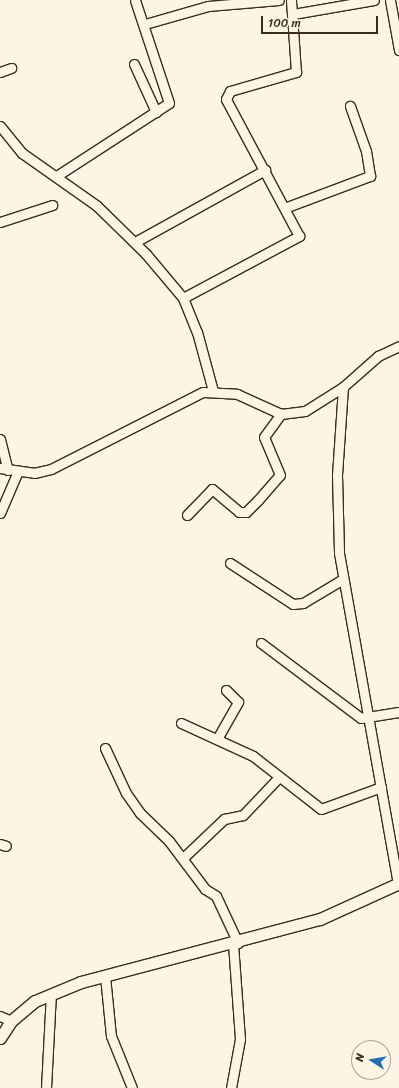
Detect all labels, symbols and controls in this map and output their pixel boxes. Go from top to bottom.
scale bar [263,8,380,34]
text: 100 m [268,12,301,34]
north arrow [351,1040,391,1080]
text: N [350,1052,370,1063]

